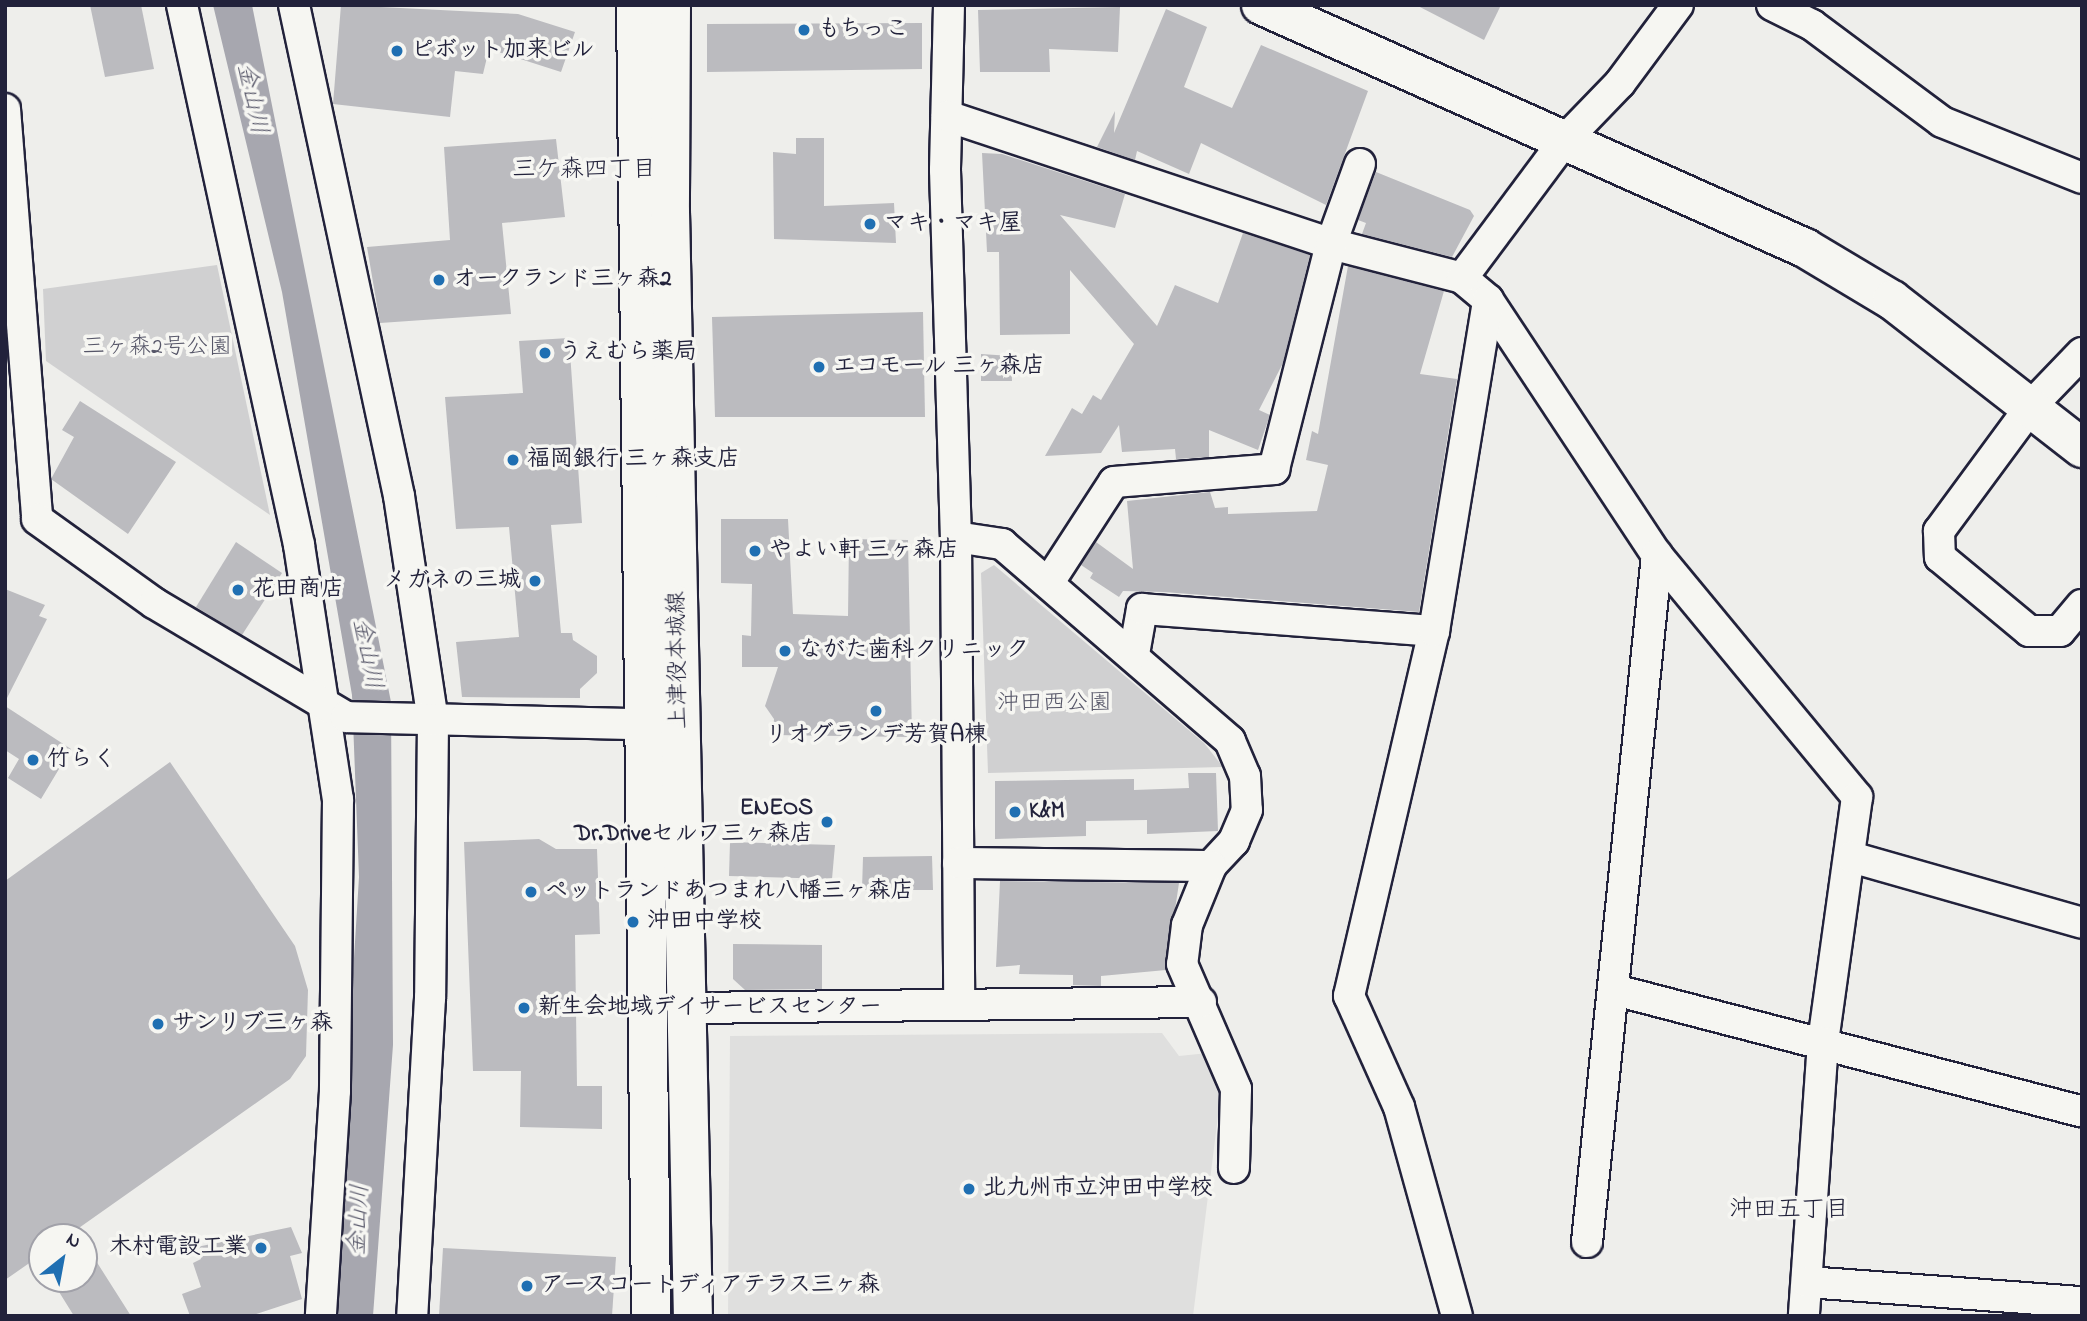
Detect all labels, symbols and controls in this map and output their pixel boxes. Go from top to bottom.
place label: もちっこ [818,16,910,44]
marker: もちっこ [796,22,812,38]
place label: ピボット加来ビル [411,37,595,65]
marker: ピボット加来ビル [389,43,405,59]
water label: 金山川 [229,61,273,137]
district label: 三ケ森四丁目 [512,157,656,185]
place label: マキ・マキ屋 [884,210,1022,238]
marker: マキ・マキ屋 [862,216,878,232]
place label: オークランド三ヶ森2 [453,266,671,294]
marker: オークランド三ヶ森2 [431,272,447,288]
park label: 三ヶ森2号公園 [82,334,232,362]
place label: うえむら薬局 [559,339,697,367]
marker: うえむら薬局 [537,345,553,361]
place label: エコモール 三ヶ森店 [833,353,1046,381]
marker: エコモール 三ヶ森店 [811,359,827,375]
place label: 福岡銀行 三ヶ森支店 [527,446,740,474]
marker: 福岡銀行 三ヶ森支店 [505,452,521,468]
place label: やよい軒 三ヶ森店 [769,537,959,565]
marker: やよい軒 三ヶ森店 [747,543,763,559]
place label: メガネの三城 [383,567,521,595]
marker: メガネの三城 [527,573,543,589]
place label: 花田商店 [252,576,344,604]
marker: 花田商店 [230,582,246,598]
street label: 上津役本城線 [664,591,694,729]
water label: 金山川 [345,616,387,692]
place label: ながた歯科クリニック [799,637,1029,665]
marker: ながた歯科クリニック [777,643,793,659]
park label: 沖田西公園 [997,690,1111,718]
marker: リオグランデ芳賀A棟 [868,703,884,719]
place label: リオグランデ芳賀A棟 [765,722,987,750]
place label: 竹らく [47,746,116,774]
marker: 竹らく [25,752,41,768]
place label: ENEOS Dr.Driveセルフ三ヶ森店 [575,795,813,849]
place label: K&M [1029,798,1065,826]
marker: K&M [1007,804,1023,820]
marker: ENEOS Dr.Driveセルフ三ヶ森店 [819,814,835,830]
place label: ペットランドあつまれ八幡三ヶ森店 [545,878,913,906]
marker: ペットランドあつまれ八幡三ヶ森店 [523,884,539,900]
place label: 沖田中学校 [647,908,762,936]
marker: 沖田中学校 [625,914,641,930]
place label: 新生会地域デイサービスセンター [538,994,883,1022]
marker: 新生会地域デイサービスセンター [516,1000,532,1016]
place label: サンリブ三ヶ森 [172,1010,333,1038]
marker: サンリブ三ヶ森 [150,1016,166,1032]
place label: 北九州市立沖田中学校 [983,1175,1213,1203]
marker: 北九州市立沖田中学校 [961,1181,977,1197]
water label: 金山川 [344,1183,376,1257]
district label: 沖田五丁目 [1729,1197,1849,1225]
north arrow [28,1223,98,1293]
text: N [61,1226,85,1256]
place label: 木村電設工業 [109,1234,247,1262]
marker: 木村電設工業 [253,1240,269,1256]
place label: アースコートディアテラス三ヶ森 [541,1272,885,1300]
marker: アースコートディアテラス三ヶ森 [519,1278,535,1294]

